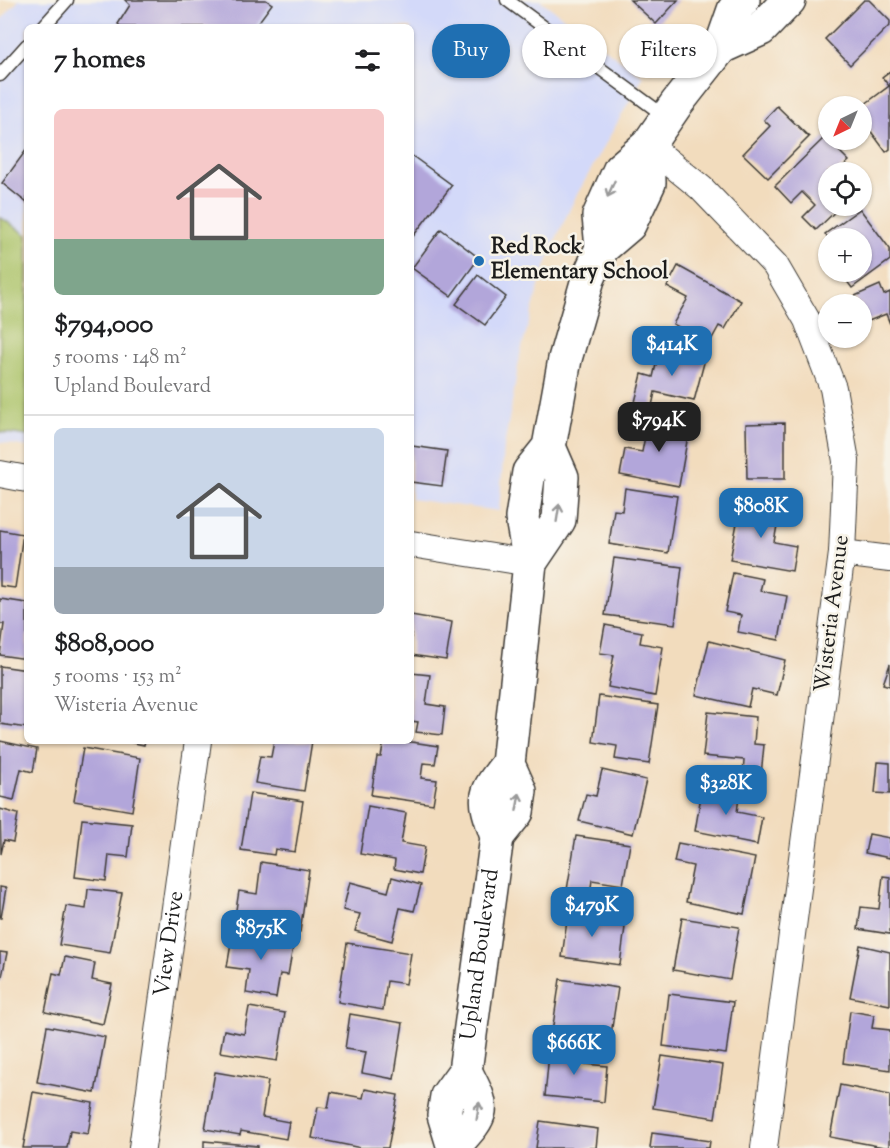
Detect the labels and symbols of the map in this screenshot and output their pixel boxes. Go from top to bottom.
north arrow [818,96,872,150]
one-way arrow [604,180,616,198]
place label: Red Rock Elementary School [491,232,669,289]
marker: Red Rock Elementary School [472,254,486,268]
pin: $414K [630,326,714,377]
pin: $794K [617,402,701,453]
pin: $808K [719,488,803,539]
one-way arrow [553,504,564,523]
street label: Wisteria Avenue [807,533,859,695]
pin: $328K [684,765,768,816]
one-way arrow [513,793,524,813]
street label: Upland Boulevard [453,867,508,1042]
pin: $479K [550,887,634,938]
street label: View Drive [147,889,193,999]
pin: $875K [219,910,303,961]
pin: $666K [532,1025,616,1076]
one-way arrow [473,1101,484,1121]

